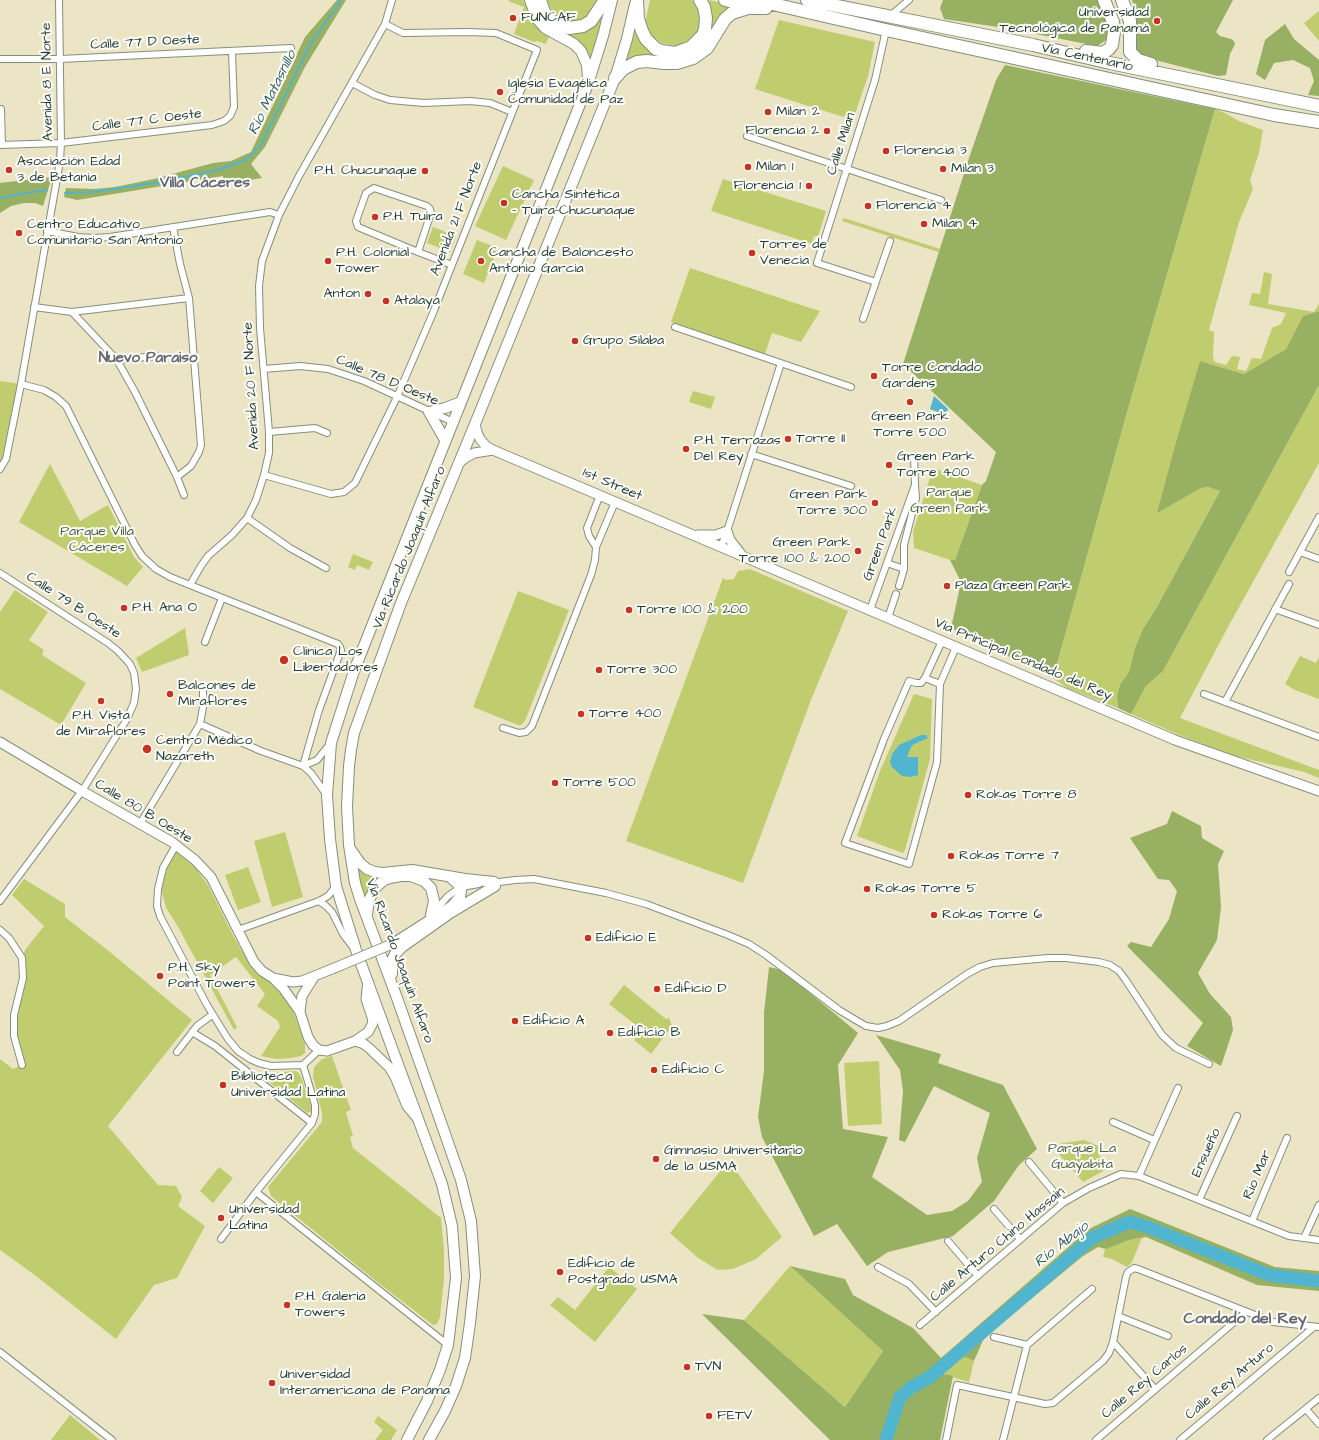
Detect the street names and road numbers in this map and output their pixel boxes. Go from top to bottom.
street label: Avenida 8 E Norte [39,22,57,142]
street label: Calle 77 D Oeste [90,32,200,54]
street label: Vía Centenario [1040,40,1134,76]
street label: Calle 77 C Oeste [91,106,203,136]
street label: Calle Milan [824,111,860,177]
street label: Avenida 21 F Norte [427,159,487,279]
street label: Avenida 20 F Norte [240,322,264,450]
street label: Calle 78 D Oeste [333,352,441,410]
street label: Vía Ricardo Joaquín Alfaro [370,464,450,632]
street label: 1st Street [580,465,644,505]
street label: Green Park [860,505,902,583]
street label: Calle 79 B Oeste [22,569,124,643]
street label: Vía Principal Condado del Rey [932,615,1114,705]
street label: Calle 80 B Oeste [91,776,195,848]
street label: Vía Ricardo Joaquín Alfaro [361,877,437,1045]
street label: Ensueño [1189,1126,1225,1180]
street label: Rio Mar [1240,1148,1276,1202]
street label: Calle Arturo Chino Hassain [927,1184,1069,1306]
street label: Calle Rey Arturo [1182,1340,1278,1424]
street label: Calle Rey Carlos [1098,1341,1192,1423]

